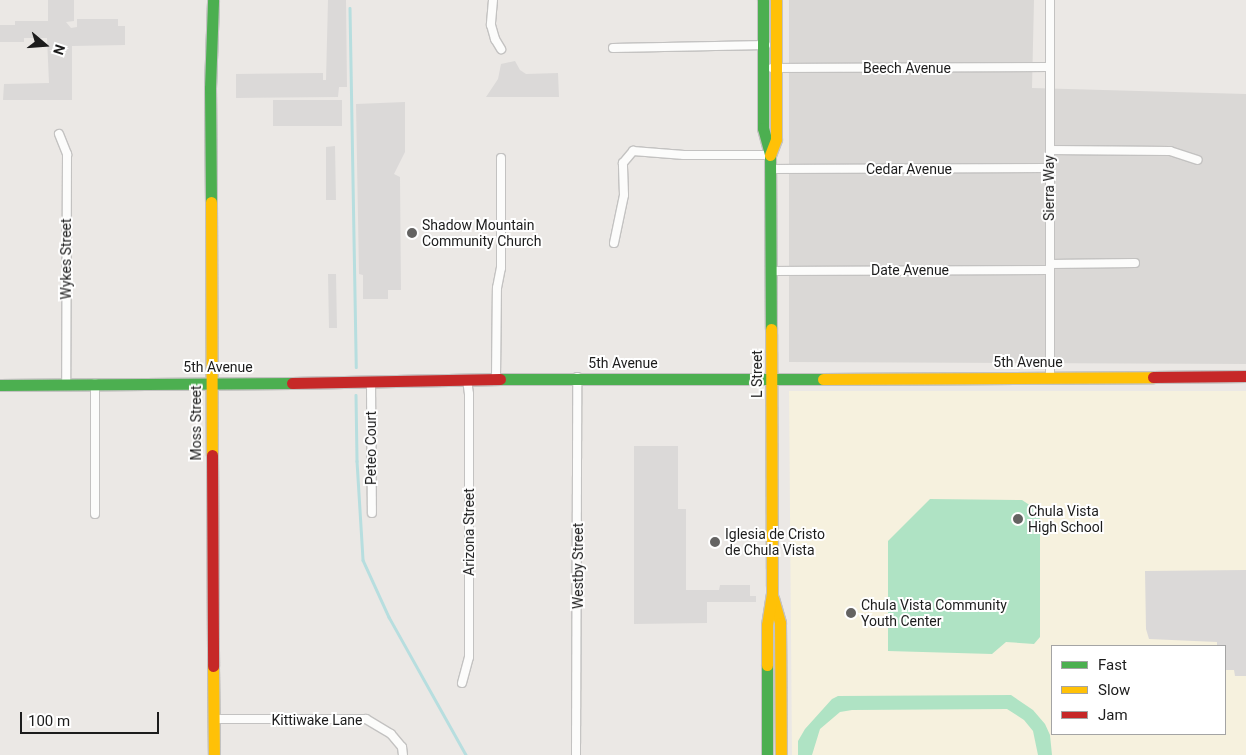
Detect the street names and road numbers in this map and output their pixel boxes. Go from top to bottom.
street label: Beech Avenue [863,60,951,76]
street label: Sierra Way [1041,155,1057,221]
street label: Cedar Avenue [866,161,952,177]
street label: Wykes Street [58,218,74,300]
street label: Date Avenue [871,262,949,278]
street label: L Street [749,350,765,398]
street label: 5th Avenue [993,354,1063,370]
street label: 5th Avenue [588,355,658,371]
street label: 5th Avenue [183,359,253,375]
street label: Moss Street [188,385,204,461]
street label: Peteo Court [363,411,379,485]
street label: Arizona Street [461,488,477,576]
street label: Westby Street [570,523,586,609]
street label: Kittiwake Lane [271,712,363,728]

